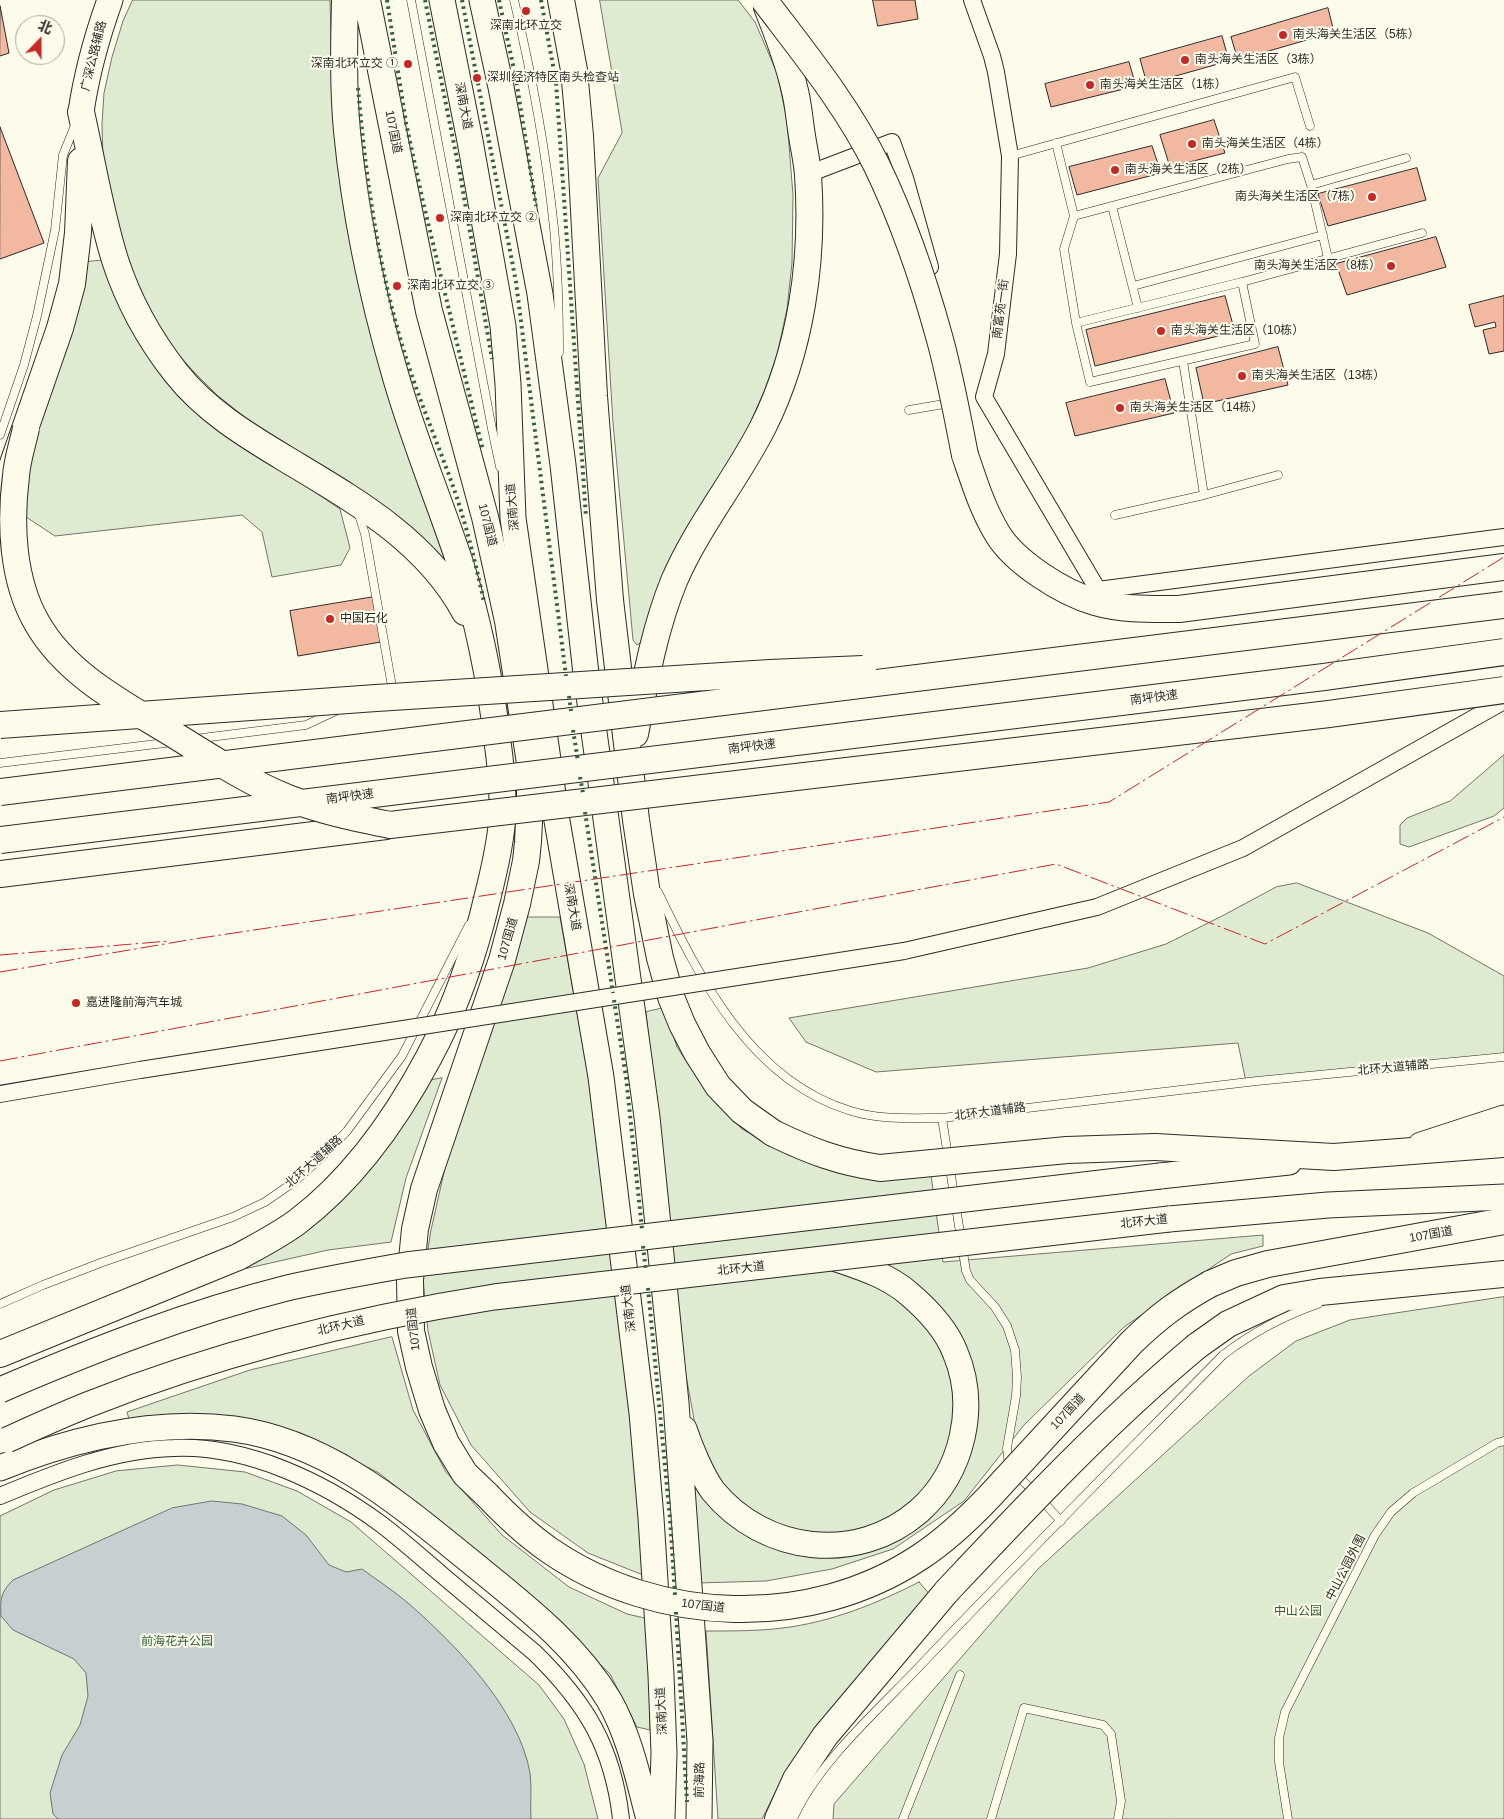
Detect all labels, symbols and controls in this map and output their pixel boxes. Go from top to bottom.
marker: 深南北环立交 [520,5,532,17]
north arrow [15,15,65,65]
text: 北 [36,17,55,37]
street label: 广深公路辅路 [78,19,110,93]
place label: 深南北环立交 [490,19,562,33]
place label: 南头海关生活区（5栋） [1293,28,1420,42]
marker: 南头海关生活区（5栋） [1277,29,1289,41]
place label: 南头海关生活区（3栋） [1195,53,1322,67]
marker: 南头海关生活区（3栋） [1179,54,1191,66]
place label: 深南北环立交 ① [311,57,398,71]
marker: 深南北环立交 ① [402,58,414,70]
place label: 深圳经济特区南头检查站 [487,71,619,85]
marker: 深圳经济特区南头检查站 [471,72,483,84]
place label: 南头海关生活区（1栋） [1100,78,1227,92]
marker: 南头海关生活区（1栋） [1084,79,1096,91]
street label: 深南大道 [451,81,475,131]
street label: 107国道 [382,109,404,155]
place label: 南头海关生活区（4栋） [1202,137,1329,151]
marker: 南头海关生活区（4栋） [1186,138,1198,150]
place label: 南头海关生活区（2栋） [1125,163,1252,177]
marker: 南头海关生活区（2栋） [1109,164,1121,176]
place label: 南头海关生活区（7栋） [1235,190,1362,204]
marker: 南头海关生活区（7栋） [1366,191,1378,203]
place label: 深南北环立交 ② [450,211,537,225]
marker: 深南北环立交 ② [434,212,446,224]
place label: 南头海关生活区（8栋） [1254,259,1381,273]
marker: 南头海关生活区（8栋） [1385,260,1397,272]
street label: 南富苑一街 [990,278,1012,340]
place label: 深南北环立交 ③ [407,279,494,293]
marker: 深南北环立交 ③ [391,280,403,292]
place label: 南头海关生活区（10栋） [1171,324,1304,338]
marker: 南头海关生活区（10栋） [1155,325,1167,337]
place label: 南头海关生活区（13栋） [1252,369,1385,383]
marker: 南头海关生活区（13栋） [1236,370,1248,382]
place label: 南头海关生活区（14栋） [1130,401,1263,415]
marker: 南头海关生活区（14栋） [1114,402,1126,414]
street label: 深南大道 [504,482,522,532]
street label: 107国道 [475,502,499,548]
place label: 中国石化 [340,612,388,626]
marker: 中国石化 [324,613,336,625]
street label: 南坪快速 [1129,688,1179,708]
street label: 南坪快速 [727,737,777,757]
street label: 南坪快速 [325,787,375,807]
street label: 深南大道 [561,882,583,932]
street label: 107国道 [495,916,521,962]
place label: 嘉进隆前海汽车城 [86,996,182,1010]
marker: 嘉进隆前海汽车城 [70,997,82,1009]
street label: 北环大道辅路 [1357,1058,1429,1078]
street label: 北环大道辅路 [953,1100,1027,1124]
street label: 北环大道辅路 [282,1133,346,1191]
street label: 北环大道 [1119,1212,1169,1232]
street label: 107国道 [1408,1224,1454,1246]
street label: 北环大道 [716,1259,766,1279]
street label: 深南大道 [619,1283,639,1333]
street label: 107国道 [405,1306,423,1352]
street label: 北环大道 [316,1314,366,1338]
street label: 107国道 [1048,1391,1088,1433]
street label: 中山公园外围 [1323,1533,1369,1603]
street label: 107国道 [680,1596,726,1616]
park label: 中山公园 [1274,1605,1322,1619]
park label: 前海花卉公园 [141,1635,213,1649]
street label: 深南大道 [654,1687,670,1735]
street label: 前海路 [692,1762,708,1798]

